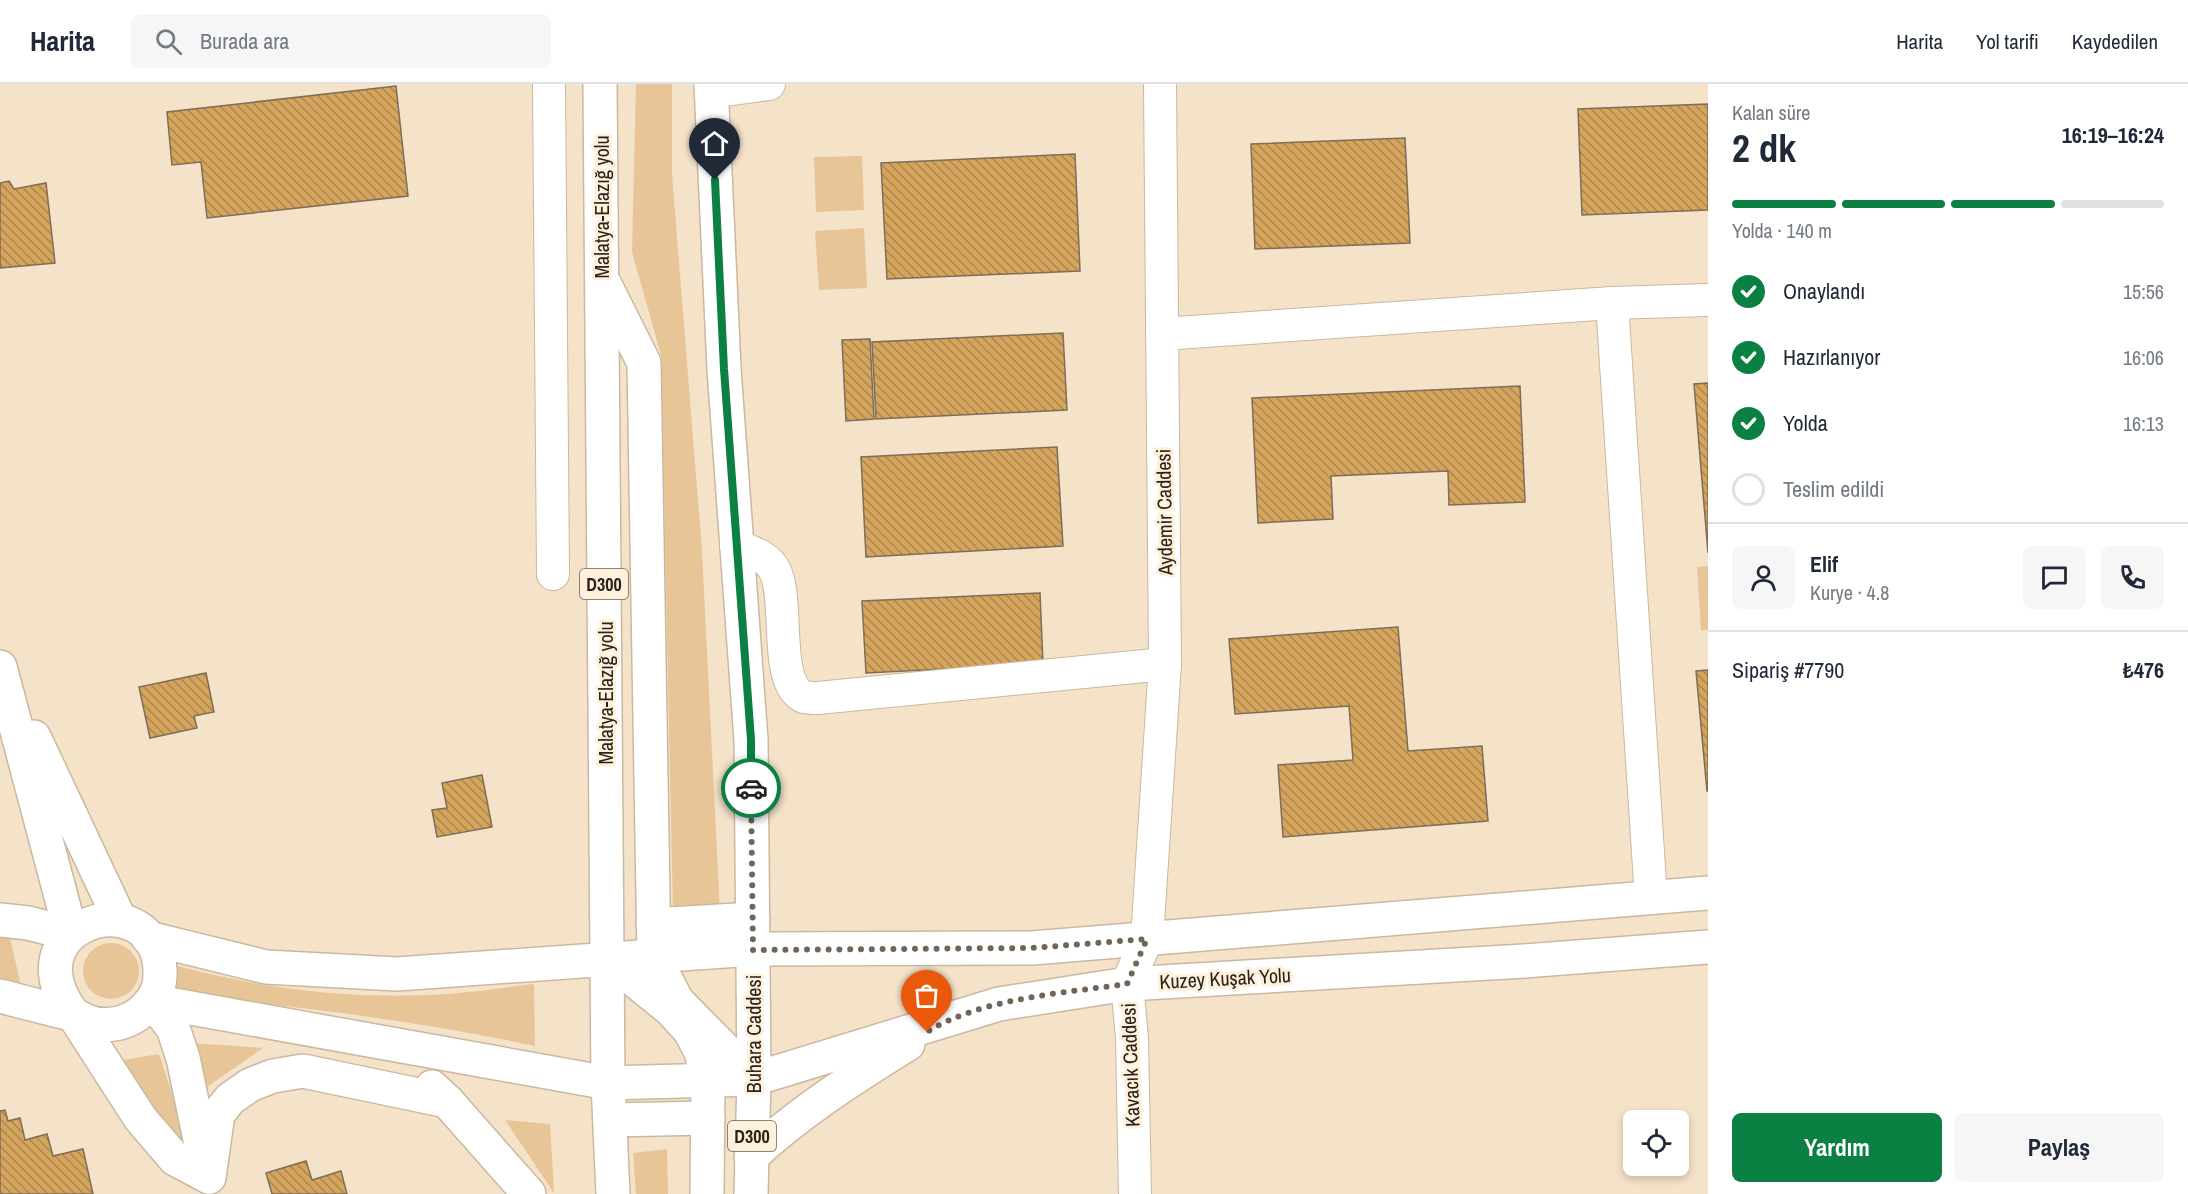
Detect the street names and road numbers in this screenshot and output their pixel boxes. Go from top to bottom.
street label: Malatya-Elazığ yolu [588,135,615,279]
street label: Aydemir Caddesi [1149,449,1179,576]
road number: D300 [580,569,628,599]
street label: Malatya-Elazığ yolu [592,621,619,765]
street label: Kuzey Kuşak Yolu [1159,961,1291,995]
street label: Buhara Caddesi [740,975,767,1093]
street label: Kavacık Caddesi [1114,1003,1146,1127]
road number: D300 [728,1121,776,1151]

